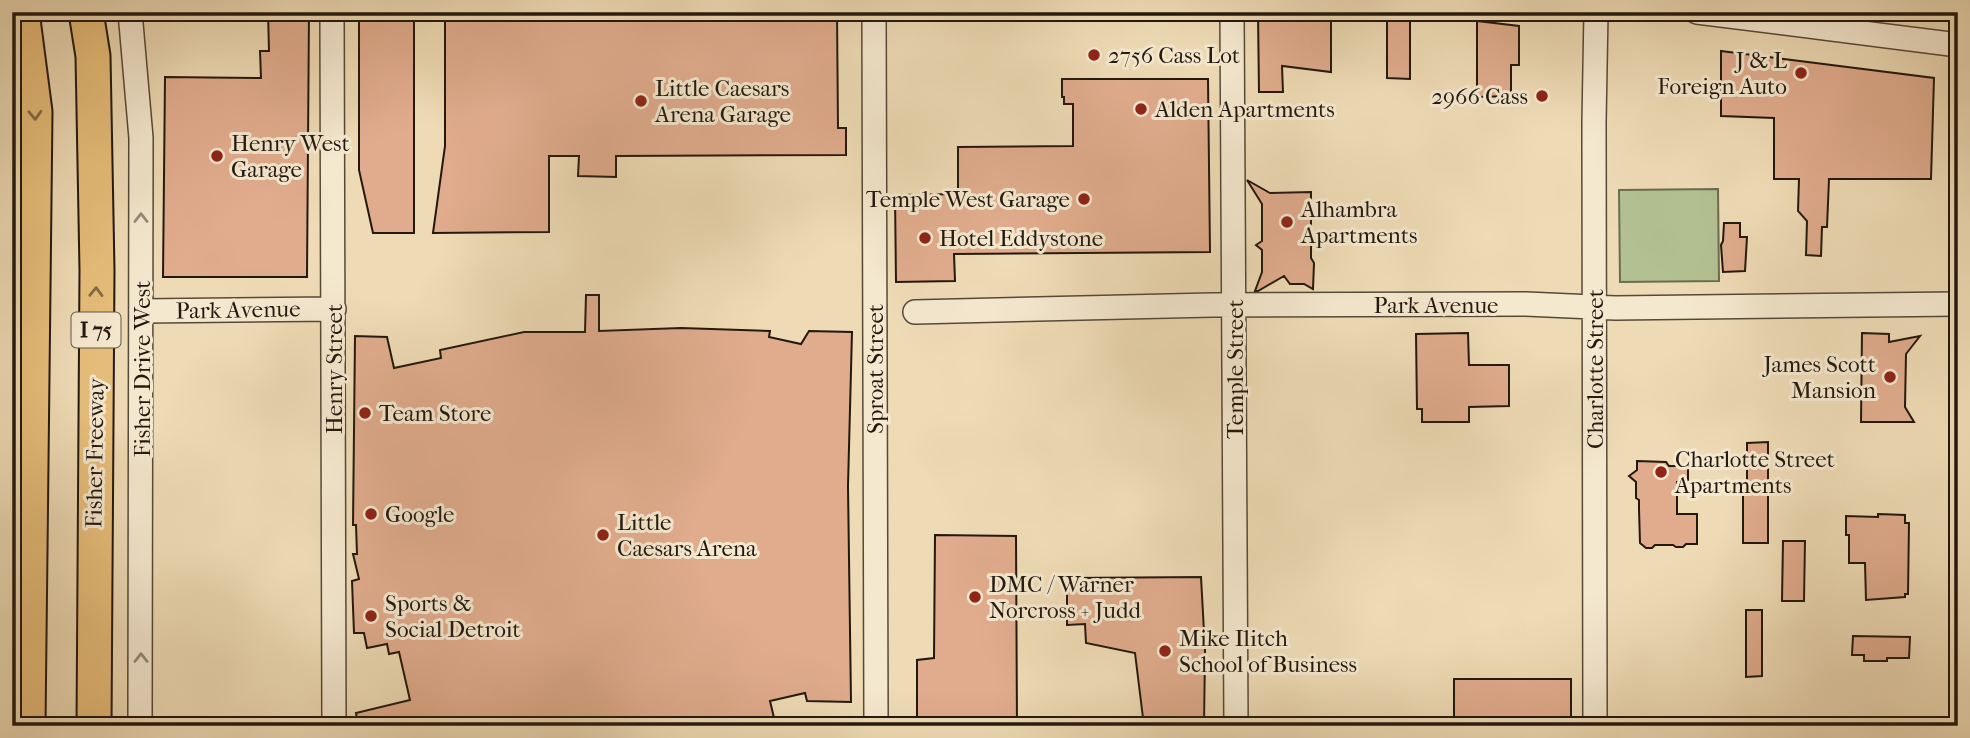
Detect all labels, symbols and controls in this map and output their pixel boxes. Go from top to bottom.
place label: 2756 Cass Lot [1108,42,1240,69]
marker: 2756 Cass Lot [1086,47,1102,63]
place label: J & L Foreign Auto [1657,47,1787,100]
marker: J & L Foreign Auto [1793,65,1809,81]
place label: Little Caesars Arena Garage [654,75,791,128]
place label: 2966 Cass [1431,83,1528,110]
marker: 2966 Cass [1534,88,1550,104]
marker: Little Caesars Arena Garage [633,93,649,109]
place label: Alden Apartments [1154,96,1335,123]
marker: Alden Apartments [1133,101,1149,117]
one-way arrow [27,109,42,120]
place label: Henry West Garage [231,130,350,183]
marker: Henry West Garage [209,148,225,164]
place label: Temple West Garage [866,186,1070,213]
marker: Temple West Garage [1076,191,1092,207]
place label: Alhambra Apartments [1300,196,1417,249]
one-way arrow [134,212,149,223]
marker: Alhambra Apartments [1279,214,1295,230]
place label: Hotel Eddystone [939,225,1103,252]
marker: Hotel Eddystone [917,230,933,246]
street label: Fisher Drive West [129,281,156,457]
one-way arrow [88,286,104,297]
street label: Charlotte Street [1582,289,1609,449]
street label: Park Avenue [1374,292,1498,319]
street label: Park Avenue [175,295,301,325]
street label: Temple Street [1222,299,1249,439]
street label: Henry Street [321,304,348,434]
street label: Sproat Street [862,304,889,434]
road number: I 75 [72,312,120,348]
place label: James Scott Mansion [1761,351,1877,404]
marker: James Scott Mansion [1882,369,1898,385]
street label: Fisher Freeway [80,377,110,528]
place label: Team Store [379,400,491,427]
marker: Team Store [357,405,373,421]
place label: Charlotte Street Apartments [1674,446,1835,499]
marker: Charlotte Street Apartments [1653,464,1669,480]
place label: Google [385,501,454,528]
marker: Google [363,506,379,522]
place label: Little Caesars Arena [617,509,757,562]
marker: Little Caesars Arena [595,527,611,543]
place label: DMC / Warner Norcross + Judd [989,571,1141,624]
marker: DMC / Warner Norcross + Judd [967,589,983,605]
place label: Sports & Social Detroit [385,590,521,643]
marker: Sports & Social Detroit [363,608,379,624]
place label: Mike Ilitch School of Business [1179,625,1357,678]
marker: Mike Ilitch School of Business [1157,643,1173,659]
one-way arrow [133,652,149,662]

